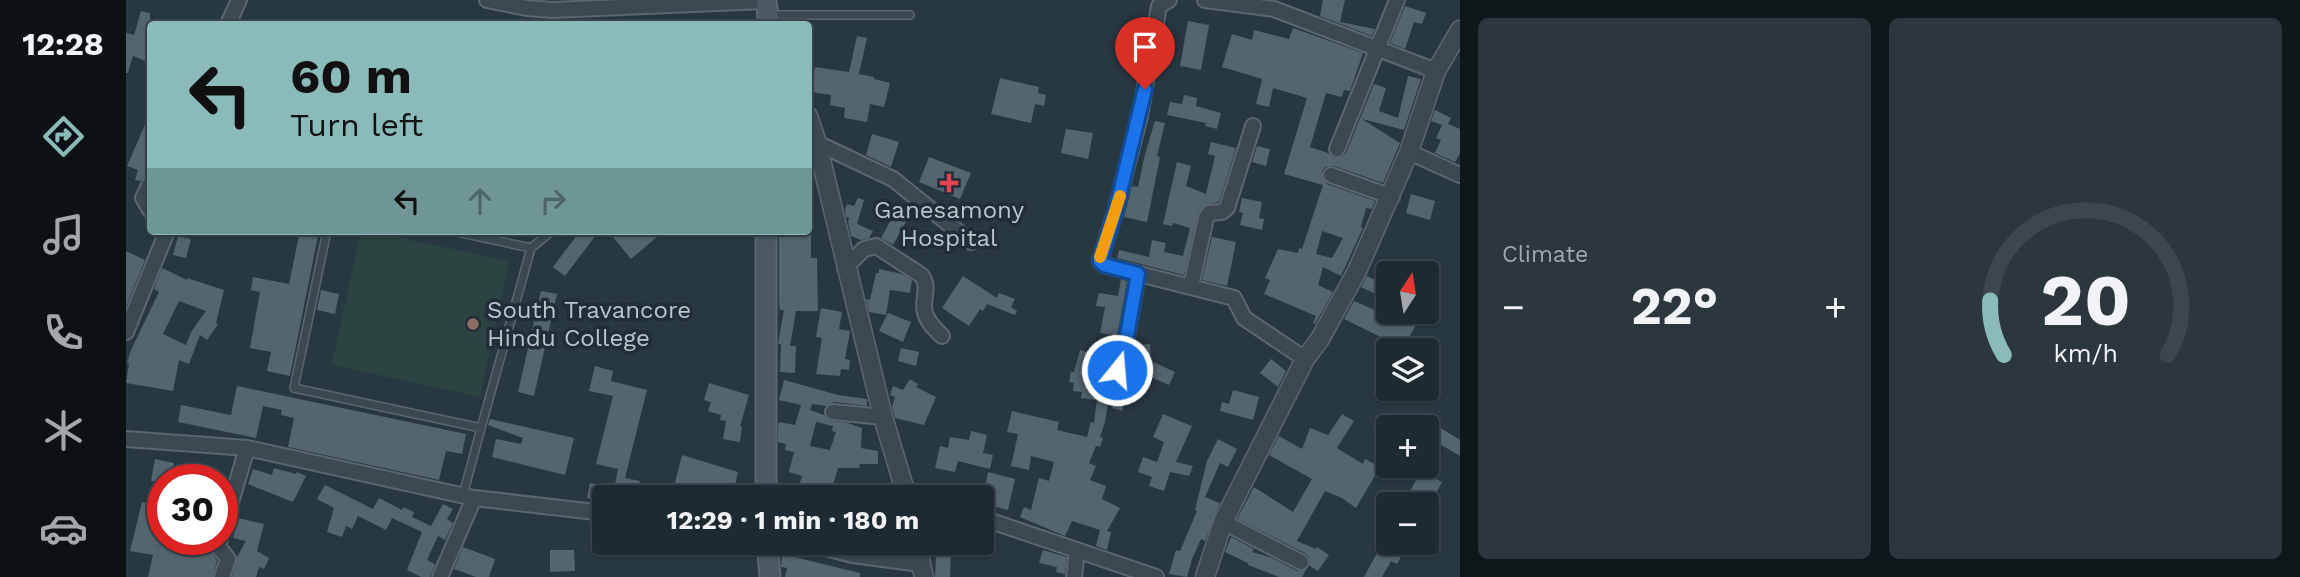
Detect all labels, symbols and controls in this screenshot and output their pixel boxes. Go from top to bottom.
pin [1115,17,1175,89]
text: 12:28 [22,25,104,63]
icon: arrive [1126,28,1164,66]
text: 60 m [290,47,412,105]
icon: left [175,49,266,140]
text: Turn left [290,106,423,144]
icon: directions [39,112,88,161]
marker: Ganesamony Hospital [939,173,959,193]
icon: left [388,182,426,220]
icon: ahead [461,182,499,220]
icon: right [534,182,572,220]
place label: Ganesamony Hospital [874,196,1025,252]
icon: music [39,210,88,259]
text: Climate [1502,241,1588,268]
text: 20 [2040,257,2131,343]
north arrow [1376,261,1438,324]
map controls [1376,261,1439,555]
text: 22° [1631,276,1718,337]
text: − [1502,285,1525,329]
text: + [1824,285,1847,329]
place label: South Travancore Hindu College [487,296,691,352]
icon: phone [39,308,88,357]
marker: South Travancore Hindu College [465,316,481,332]
position arrow [1080,333,1154,407]
button: layers [1376,338,1439,401]
text: km/h [2053,338,2118,367]
icon: climate [39,406,88,455]
button: + [1376,415,1439,478]
speed limit sign: 30 [147,464,238,555]
button: − [1376,492,1439,555]
icon: car [39,504,88,553]
text: 12:29 · 1 min · 180 m [667,505,919,535]

